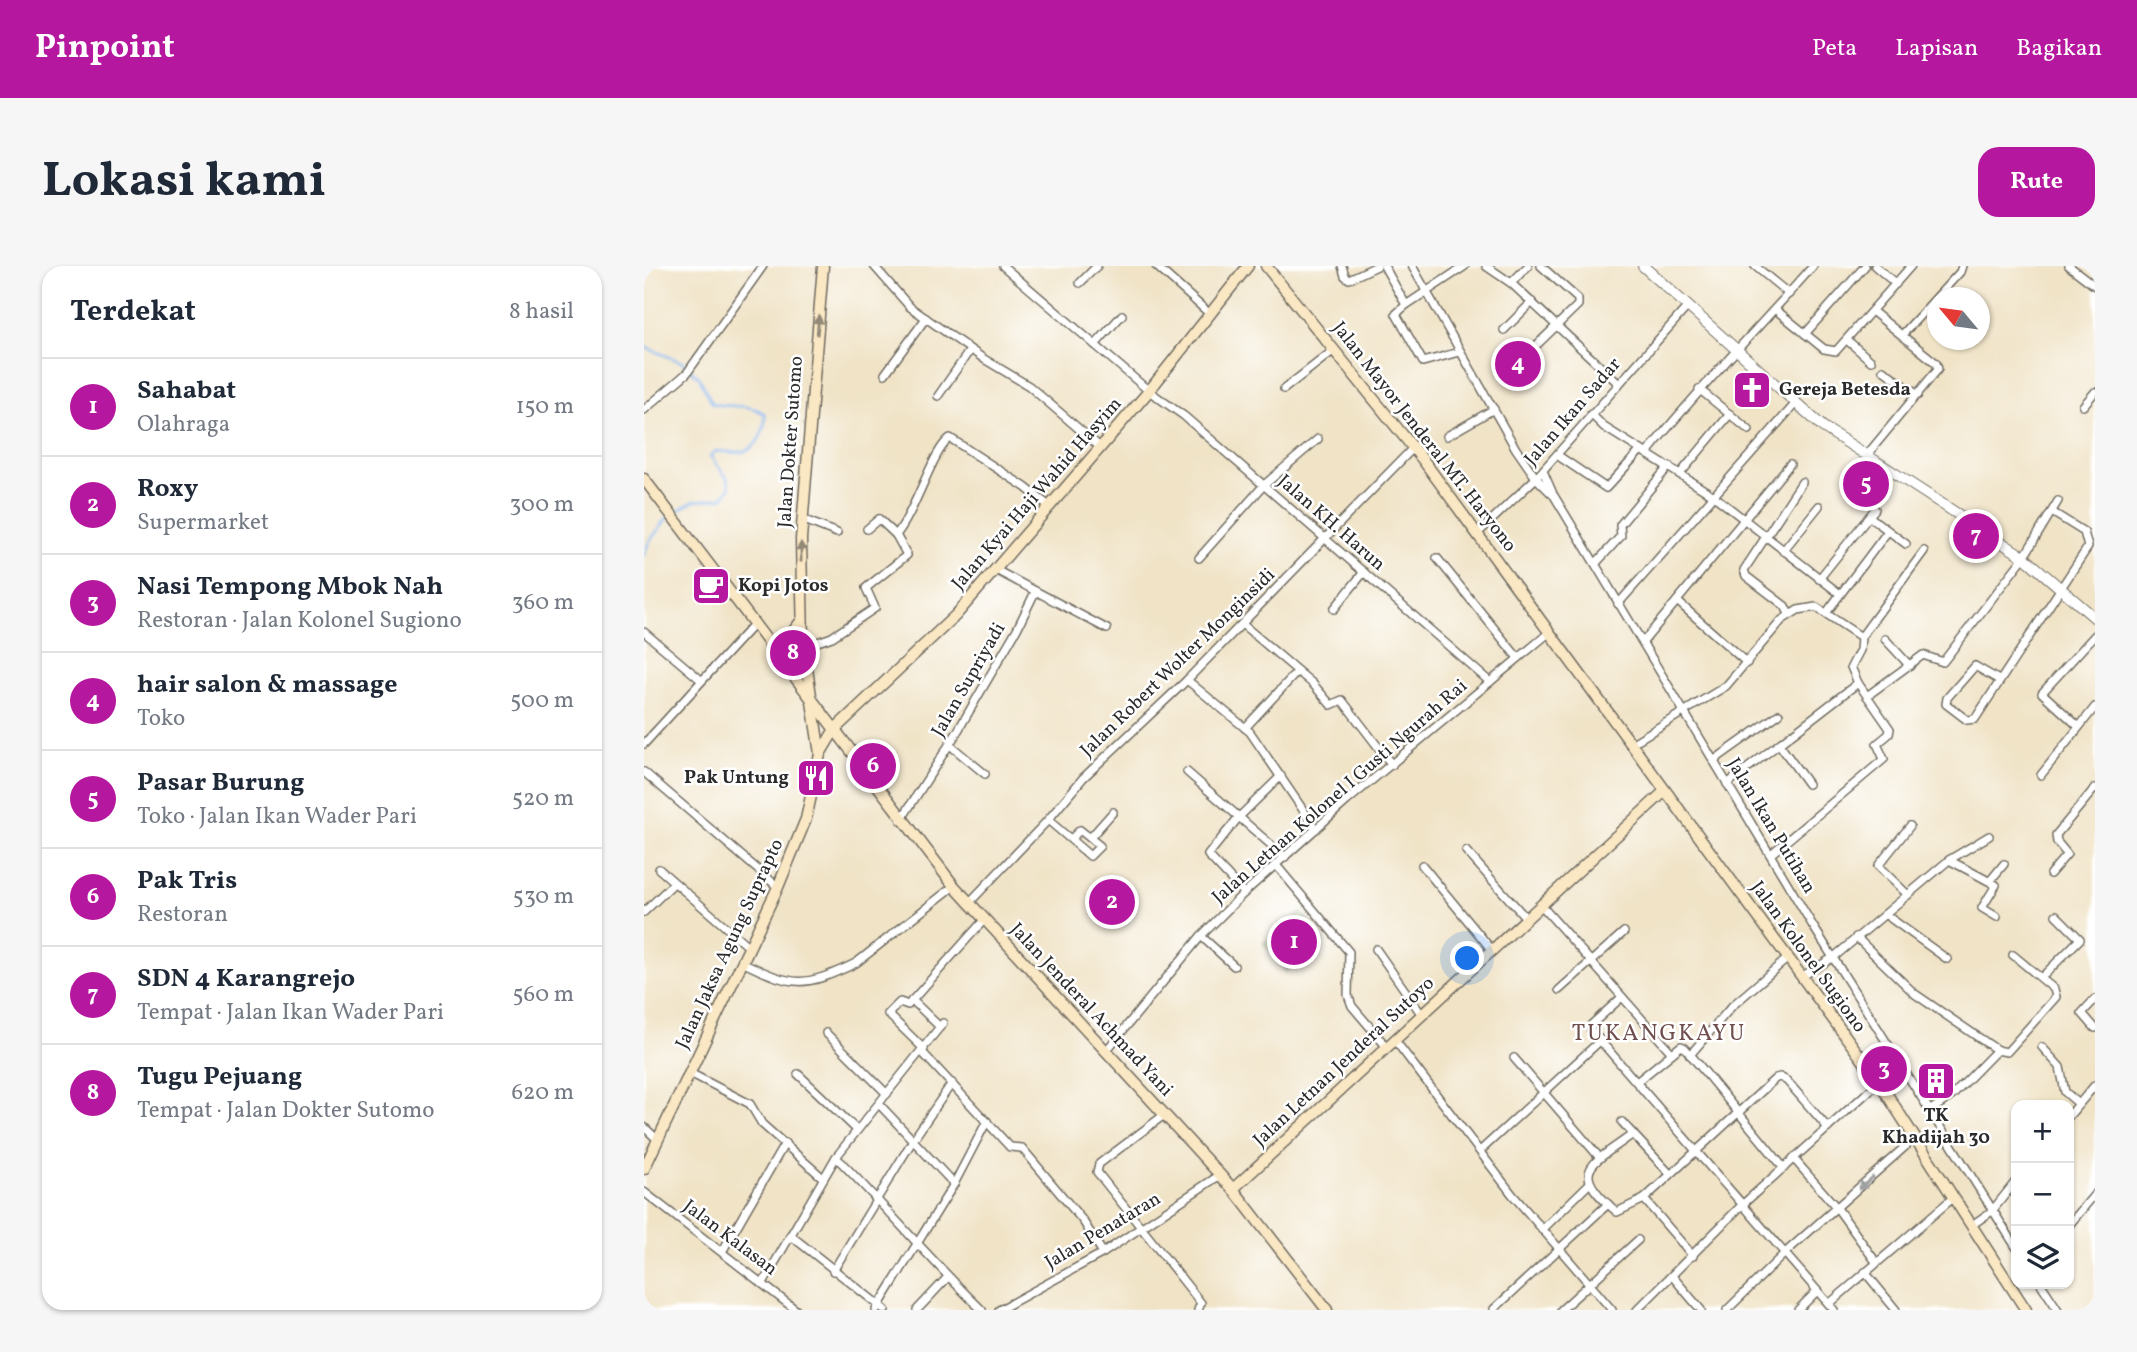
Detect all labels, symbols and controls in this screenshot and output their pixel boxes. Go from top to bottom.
text: Pinpoint [35,26,175,72]
text: Peta [1812,32,1857,66]
text: Lapisan [1895,32,1978,66]
text: Bagikan [2016,32,2102,66]
button: Rute [1978,147,2095,217]
text: Lokasi kami [42,148,326,217]
north arrow [1927,287,1990,350]
text: Terdekat [70,291,196,333]
text: 8 hasil [509,296,574,328]
one-way arrow [813,314,824,336]
street label: Jalan Mayor Jenderal MT. Haryono [1326,316,1522,558]
pin: 4 [1495,338,1541,390]
street label: Jalan Ikan Sadar [1519,352,1627,472]
street label: Jalan Dokter Sutomo [772,355,810,529]
church icon: Gereja Betesda [1731,369,1773,411]
text: Sahabat [137,373,236,409]
place label: Gereja Betesda [1779,377,1911,403]
text: 1 [88,391,98,423]
text: 150 m [516,391,574,423]
street label: Jalan Kyai Haji Wahid Hasyim [946,392,1128,596]
text: Olahraga [137,409,230,441]
pin: 5 [1843,458,1889,510]
street label: Jalan KH. Harun [1271,469,1391,577]
text: Roxy [137,471,198,507]
text: 2 [87,489,99,521]
text: 300 m [510,489,574,521]
text: Supermarket [137,507,269,539]
pin: 7 [1953,510,1999,562]
one-way arrow [795,541,807,563]
street label: Jalan Robert Wolter Monginsidi [1075,562,1281,763]
cafe icon: Kopi Jotos [690,565,732,607]
text: Nasi Tempong Mbok Nah [137,569,443,605]
place label: Kopi Jotos [738,573,829,599]
text: 3 [87,587,99,619]
text: 360 m [512,587,574,619]
text: Restoran · Jalan Kolonel Sugiono [137,605,462,637]
street label: Jalan Supriyadi [926,618,1012,742]
pin: 8 [770,627,816,679]
text: hair salon & massage [137,667,397,703]
street label: Jalan Letnan Kolonel I Gusti Ngurah Rai [1207,674,1473,910]
text: 4 [86,685,100,717]
text: 500 m [510,685,574,717]
text: Toko [137,703,185,735]
pin: 6 [850,740,896,792]
street label: Jalan Ikan Putihan [1720,753,1822,899]
restaurant icon: Pak Untung [795,757,837,799]
text: Pasar Burung [137,765,304,801]
place label: Pak Untung [684,765,789,791]
text: 5 [87,783,99,815]
text: 520 m [512,783,574,815]
text: Toko · Jalan Ikan Wader Pari [137,801,417,833]
street label: Jalan Jaksa Agung Suprapto [670,835,790,1053]
text: Pak Tris [137,863,237,899]
pin: 2 [1089,876,1135,928]
street label: Jalan Kolonel Sugiono [1744,876,1872,1038]
text: 6 [87,881,99,913]
text: 530 m [513,881,574,913]
text: Restoran [137,899,228,931]
pin: 1 [1271,916,1317,968]
street label: Jalan Jenderal Achmad Yani [1003,917,1179,1103]
your location [1450,941,1484,975]
text: SDN 4 Karangrejo [137,961,355,997]
street label: Jalan Letnan Jenderal Sutoyo [1248,971,1440,1153]
text: 7 [88,979,99,1011]
text: 560 m [513,979,574,1011]
text: Tempat · Jalan Ikan Wader Pari [137,997,444,1029]
district label: TUKANGKAYU [1572,1018,1746,1050]
pin: 3 [1861,1043,1907,1095]
text: Tugu Pejuang [137,1059,302,1095]
building icon: TK Khadijah 30 [1915,1060,1957,1102]
text: 8 [87,1077,99,1109]
text: 620 m [511,1077,574,1109]
text: Tempat · Jalan Dokter Sutomo [137,1095,435,1127]
map controls [2011,1100,2074,1289]
button: + [2011,1100,2074,1163]
place label: TK Khadijah 30 [1882,1103,1990,1151]
button: − [2011,1163,2074,1226]
one-way arrow [1857,1174,1874,1190]
street label: Jalan Penataran [1040,1186,1166,1276]
street label: Jalan Kalasan [677,1194,783,1282]
button: layers [2011,1226,2074,1289]

